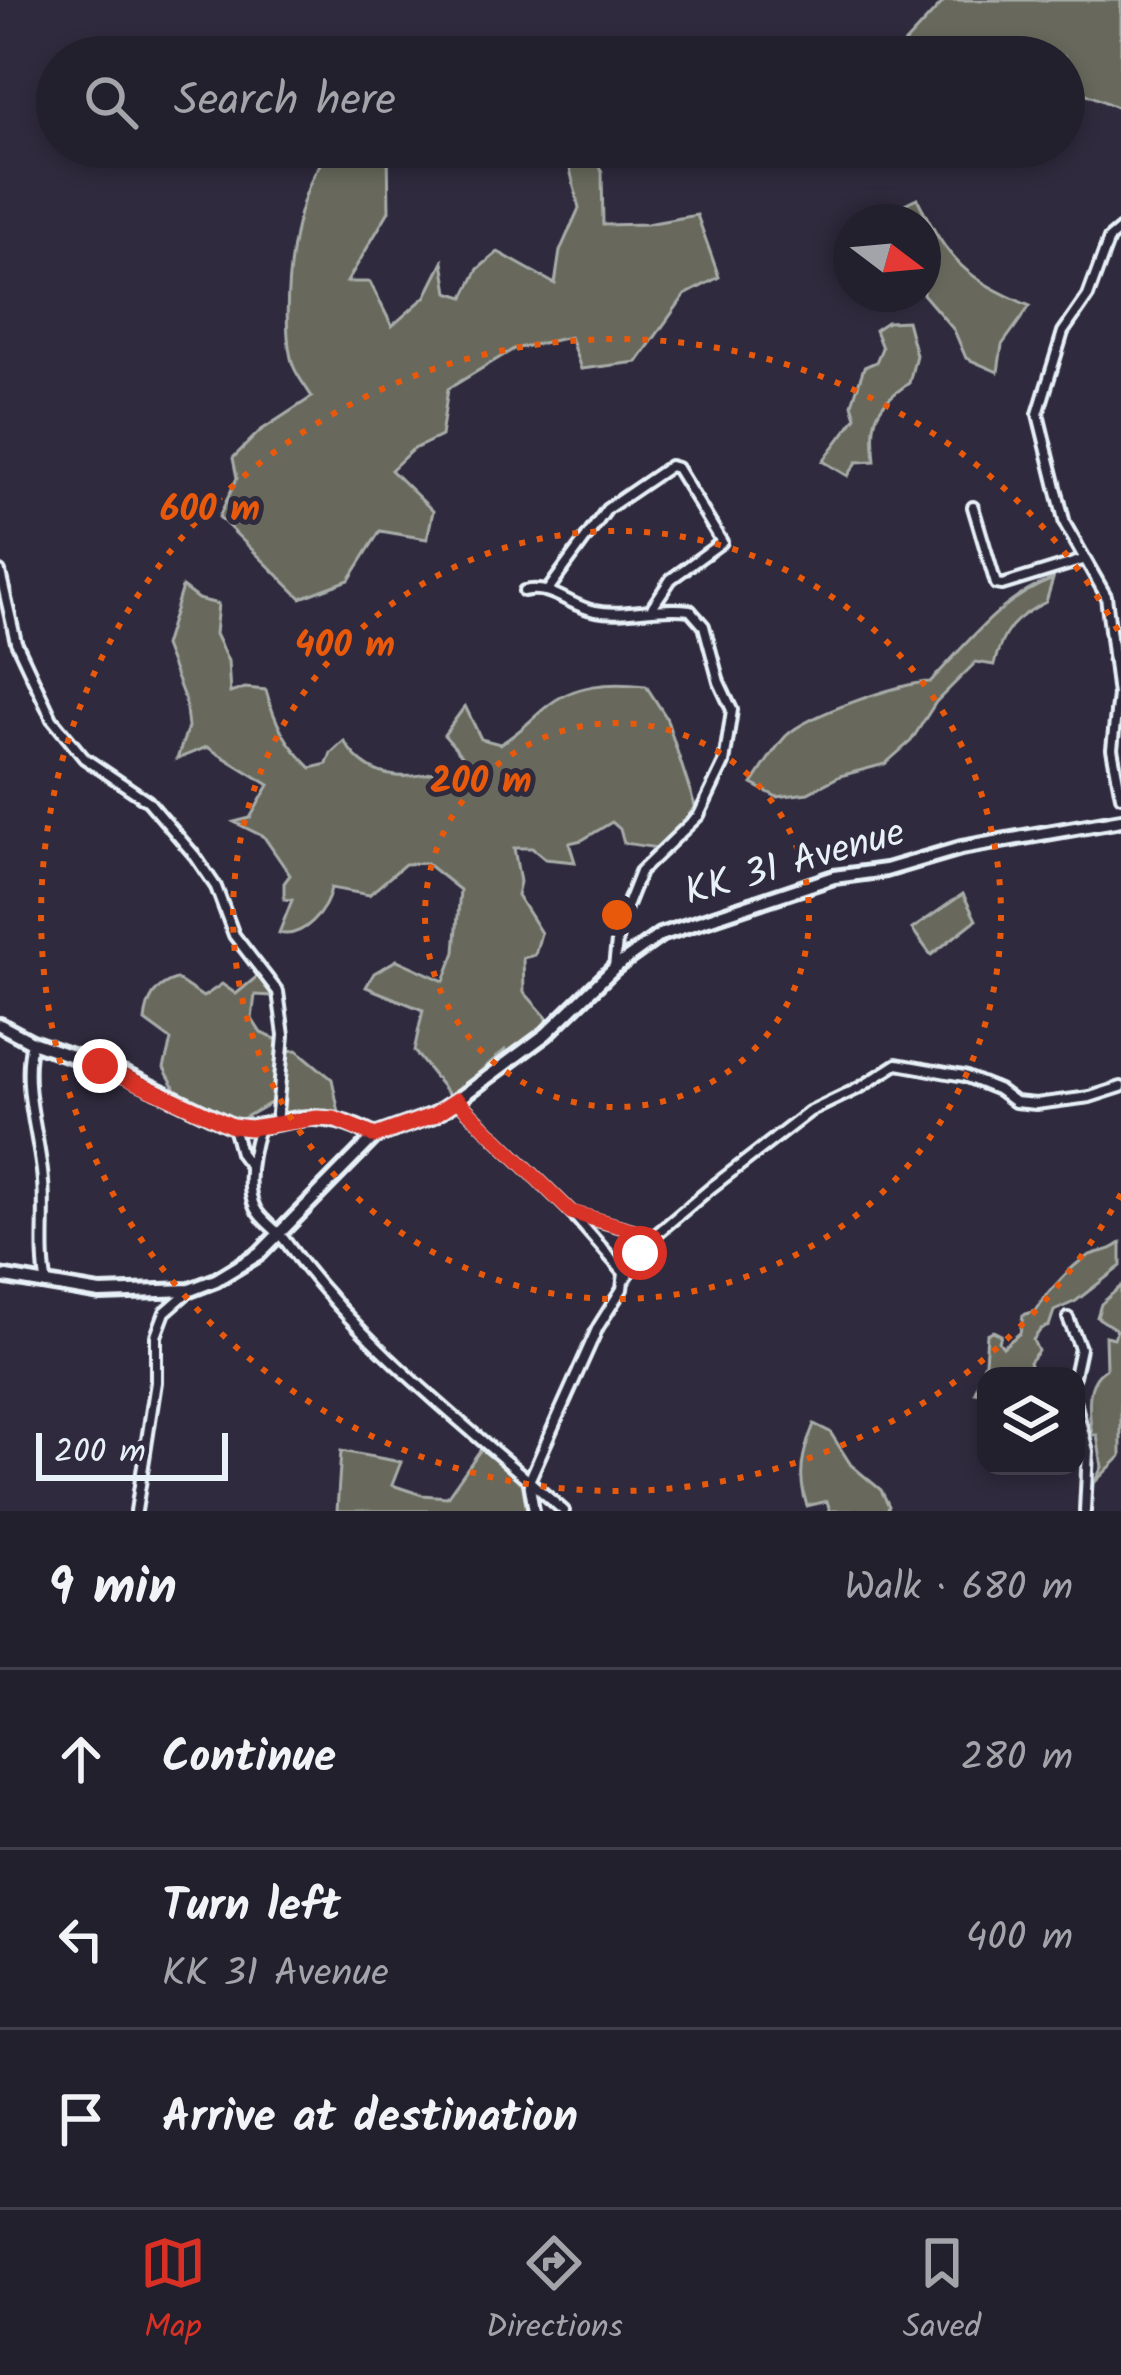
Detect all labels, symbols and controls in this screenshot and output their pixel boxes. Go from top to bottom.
search box [36,36,1085,168]
text: Search here [174,66,396,138]
icon: search [78,69,144,135]
north arrow [833,204,941,312]
text: 600 m [160,482,260,539]
text: 400 m [295,618,395,675]
text: 200 m [430,754,532,811]
street label: KK 31 Avenue [677,803,913,925]
centre of rings [596,894,638,936]
route end [73,1039,127,1093]
route start [613,1226,667,1280]
map controls [977,1367,1085,1475]
button: layers [977,1367,1085,1475]
scale bar [36,1427,228,1480]
text: 200 m [54,1427,146,1480]
text: 9 min [48,1549,177,1630]
text: Walk · 680 m [844,1558,1073,1620]
text: Continue [162,1723,336,1795]
icon: ahead [48,1726,114,1792]
text: 280 m [961,1728,1073,1790]
text: Turn left [162,1872,341,1944]
icon: left [48,1906,114,1972]
text: 400 m [966,1908,1073,1970]
text: KK 31 Avenue [162,1944,389,2006]
text: Arrive at destination [162,2083,578,2155]
icon: arrive [48,2086,114,2152]
tab: Map [140,2230,206,2355]
tab: Directions [486,2230,623,2355]
tab: Saved [903,2230,981,2355]

